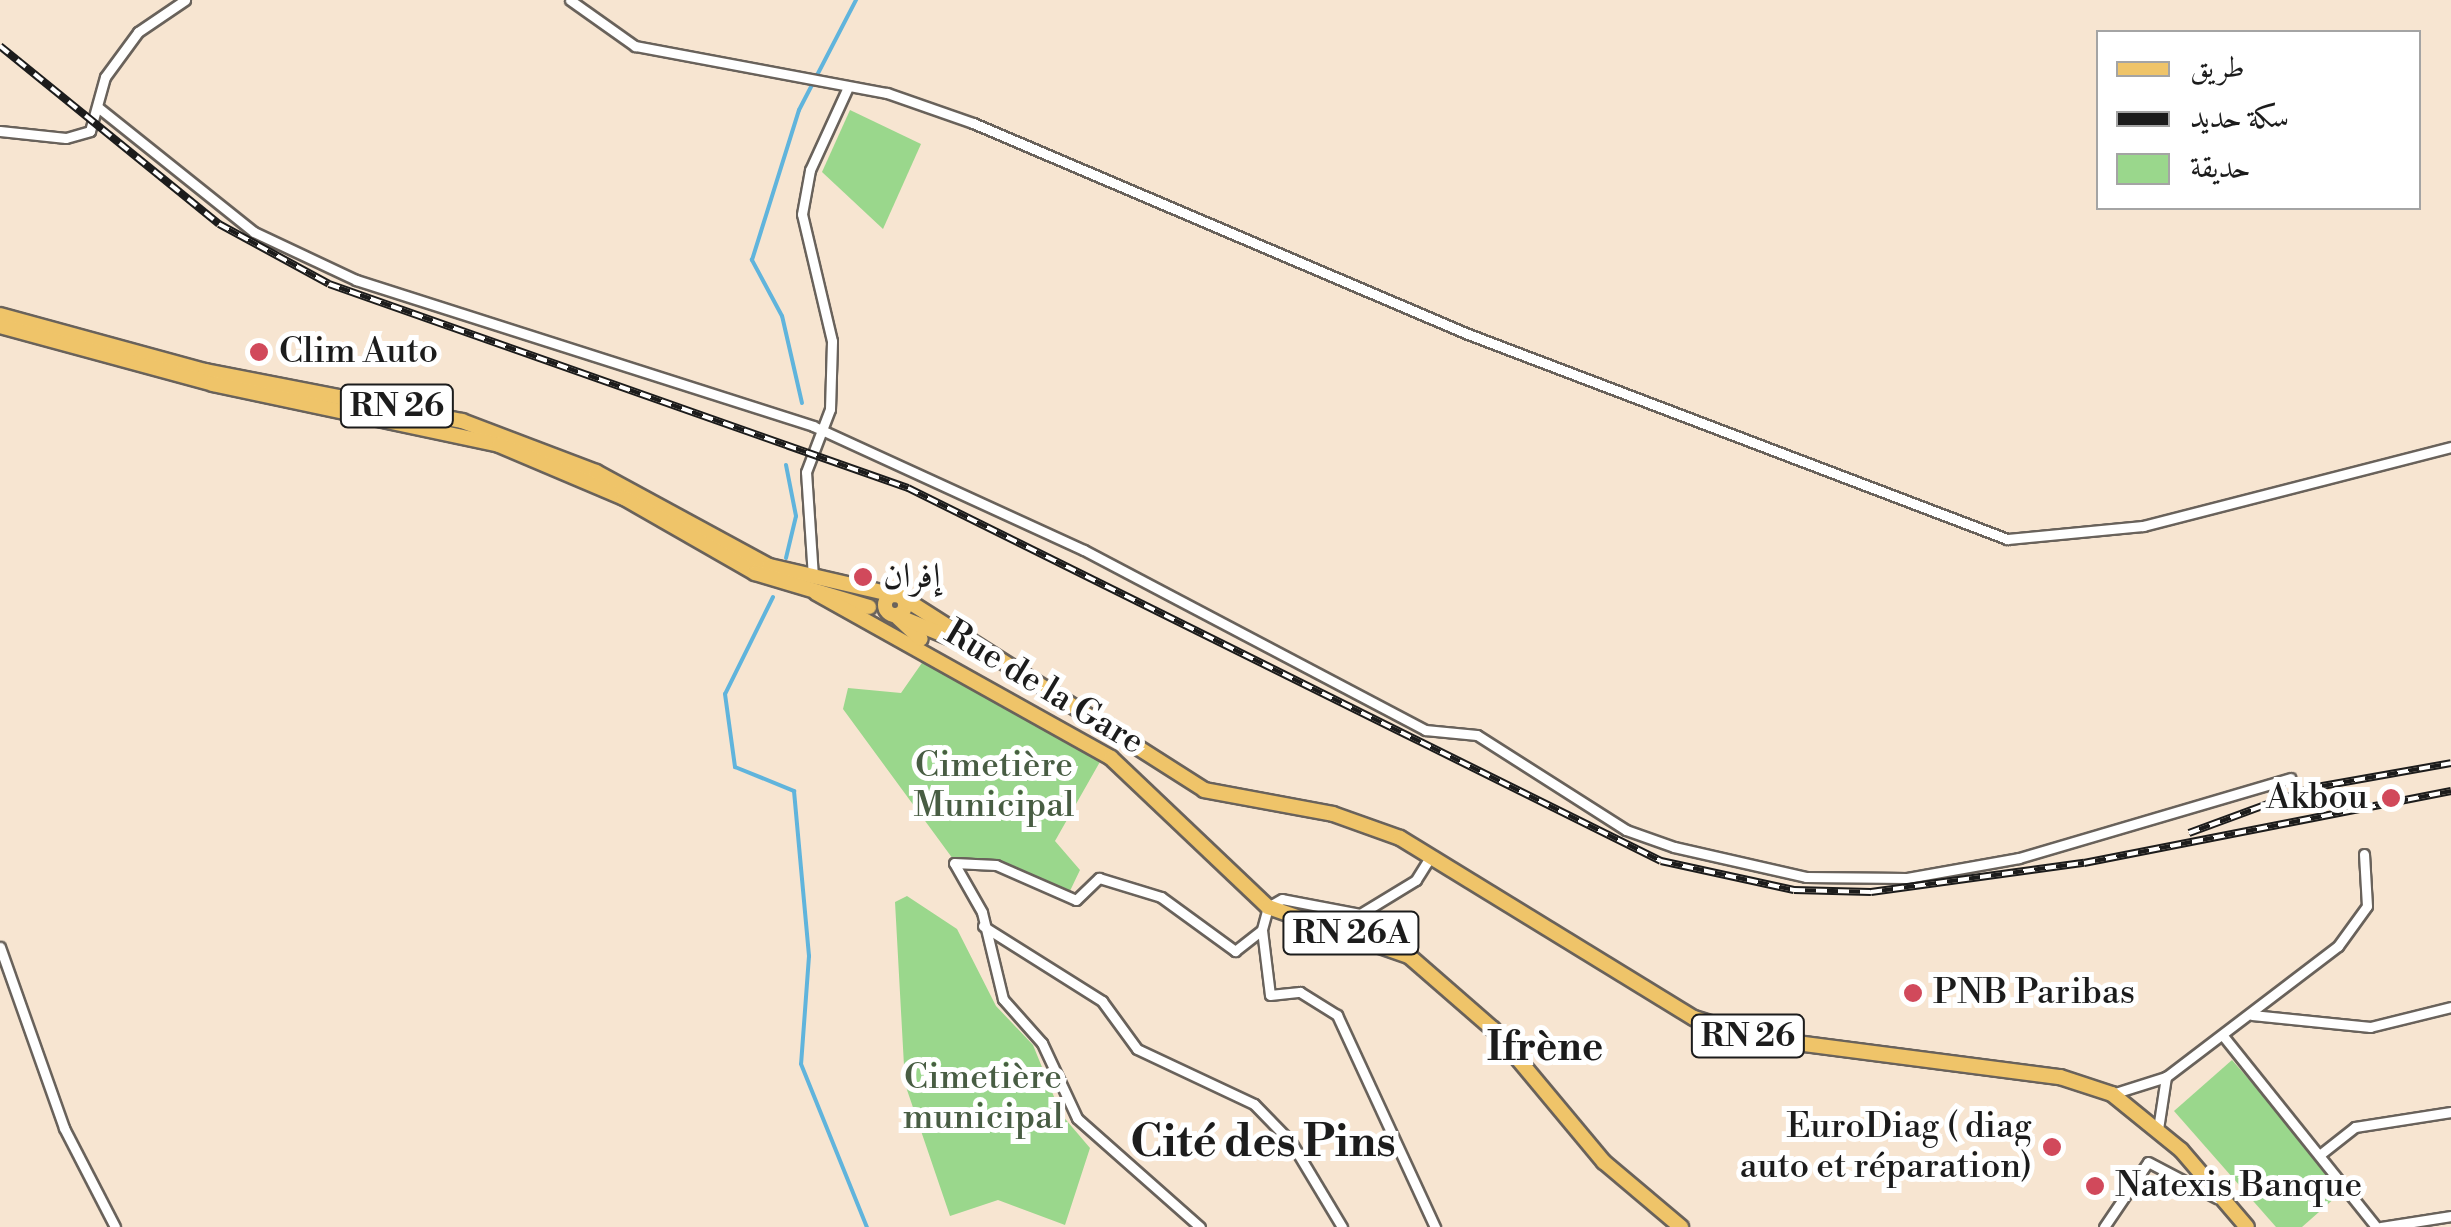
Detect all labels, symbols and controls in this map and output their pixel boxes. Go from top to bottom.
legend [2096,30,2421,210]
text: طريق [2190,49,2245,87]
text: سكة حديد [2190,99,2289,137]
text: حديقة [2190,149,2251,187]
place label: Clim Auto [279,331,438,373]
marker: Clim Auto [248,341,270,363]
road number: RN 26 [340,379,454,433]
place label: إفران [883,556,941,598]
marker: إفران [852,566,874,588]
street label: Rue de la Gare [937,612,1151,764]
park label: Cimetière Municipal [914,745,1074,827]
place label: Akbou [2266,777,2368,819]
marker: Akbou [2378,785,2404,811]
road number: RN 26A [1281,906,1421,960]
place label: PNB Paribas [1933,972,2135,1014]
marker: PNB Paribas [1902,982,1924,1004]
road number: RN 26 [1690,1009,1806,1063]
district label: Ifrène [1487,1024,1603,1072]
park label: Cimetière municipal [903,1057,1063,1139]
place label: EuroDiag ( diag auto et réparation) [1740,1106,2032,1188]
district label: Cité des Pins [1130,1116,1396,1170]
marker: EuroDiag ( diag auto et réparation) [2041,1136,2063,1158]
place label: Natexis Banque [2115,1165,2362,1207]
marker: Natexis Banque [2084,1175,2106,1197]

